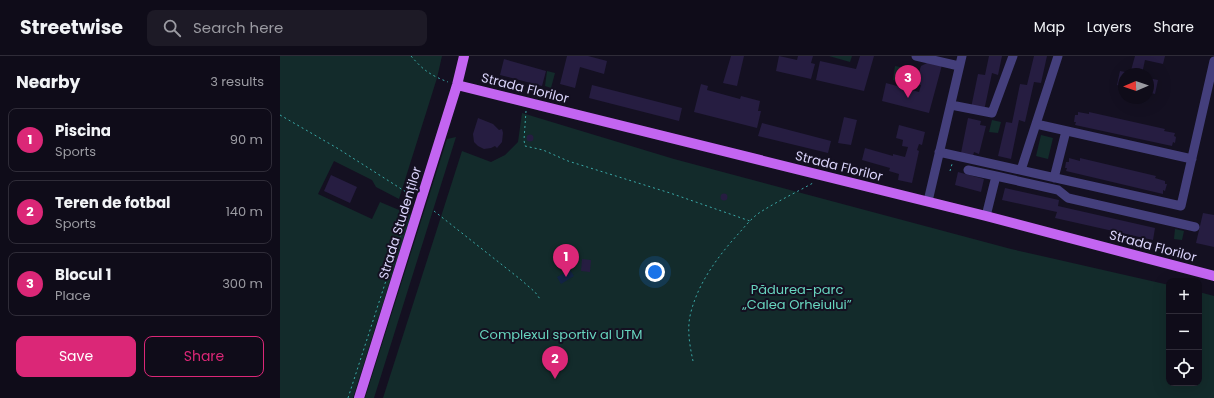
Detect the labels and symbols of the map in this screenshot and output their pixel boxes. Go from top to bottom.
pin: 3 [895,65,921,98]
street label: Strada Florilor [479,68,571,108]
north arrow [1118,68,1154,104]
street label: Strada Florilor [793,146,885,186]
street label: Strada Studenților [374,164,426,282]
street label: Strada Florilor [1107,225,1199,267]
pin: 1 [553,244,579,277]
your location [645,262,665,282]
park label: Pădurea-parc „Calea Orheiului” [741,280,852,314]
park label: Complexul sportiv al UTM [480,325,642,344]
pin: 2 [542,346,568,379]

